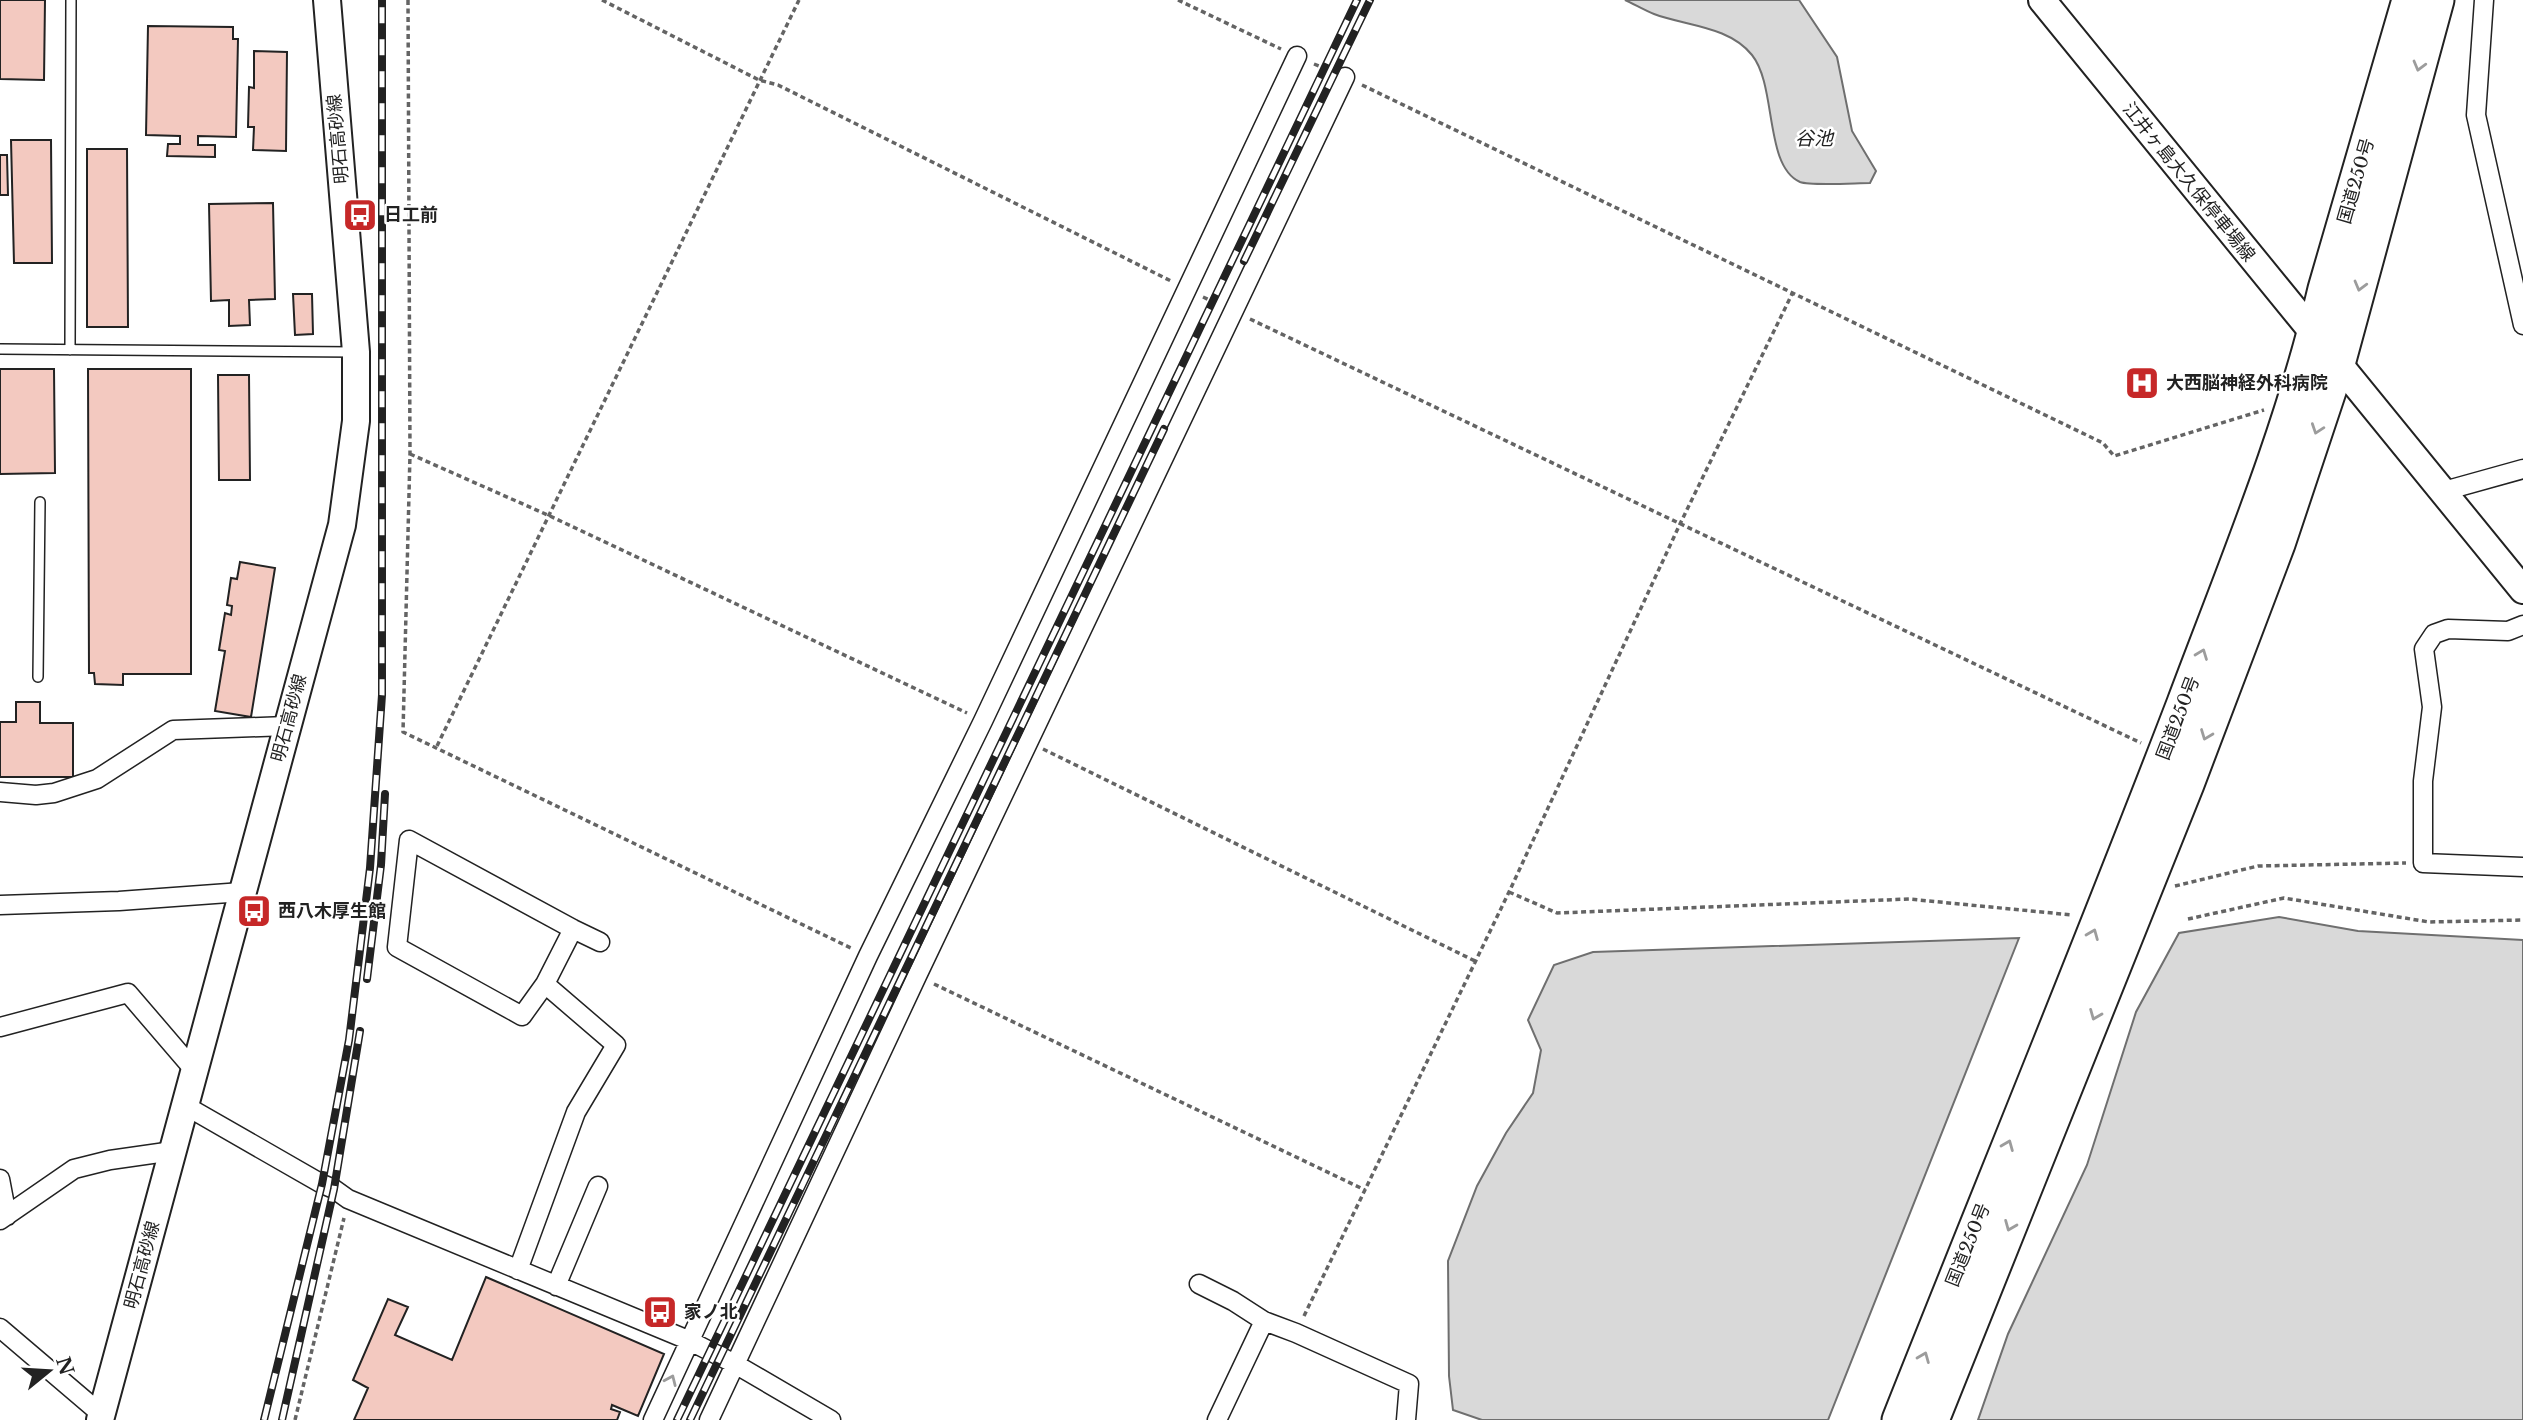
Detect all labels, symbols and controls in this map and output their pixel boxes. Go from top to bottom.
one-way arrow [2413,60,2427,72]
street label: 明石高砂線 [323,93,353,185]
street label: 江井ヶ島大久保停車場線 [2118,98,2260,266]
water label: 谷池 [1795,127,1835,150]
street label: 国道250号 [2333,136,2379,226]
bus stop icon: 日工前 [341,196,379,234]
place label: 日工前 [384,204,438,226]
one-way arrow [2354,279,2368,291]
hospital icon: 大西脳神経外科病院 [2123,364,2161,402]
place label: 大西脳神経外科病院 [2166,372,2328,394]
one-way arrow [2311,422,2325,435]
one-way arrow [2194,648,2208,660]
street label: 明石高砂線 [267,672,311,764]
street label: 国道250号 [2152,673,2204,763]
one-way arrow [2200,728,2214,740]
bus stop icon: 西八木厚生館 [235,892,273,930]
place label: 西八木厚生館 [278,900,386,922]
one-way arrow [2084,929,2098,941]
one-way arrow [2089,1008,2103,1020]
one-way arrow [2000,1140,2014,1152]
street label: 国道250号 [1941,1200,1995,1290]
street label: 明石高砂線 [120,1219,164,1311]
one-way arrow [2004,1219,2018,1231]
bus stop icon: 家ノ北 [641,1293,679,1331]
place label: 家ノ北 [684,1301,738,1323]
north arrow [14,1336,84,1406]
one-way arrow [1916,1351,1930,1364]
text: N [51,1354,78,1378]
one-way arrow [663,1375,677,1387]

